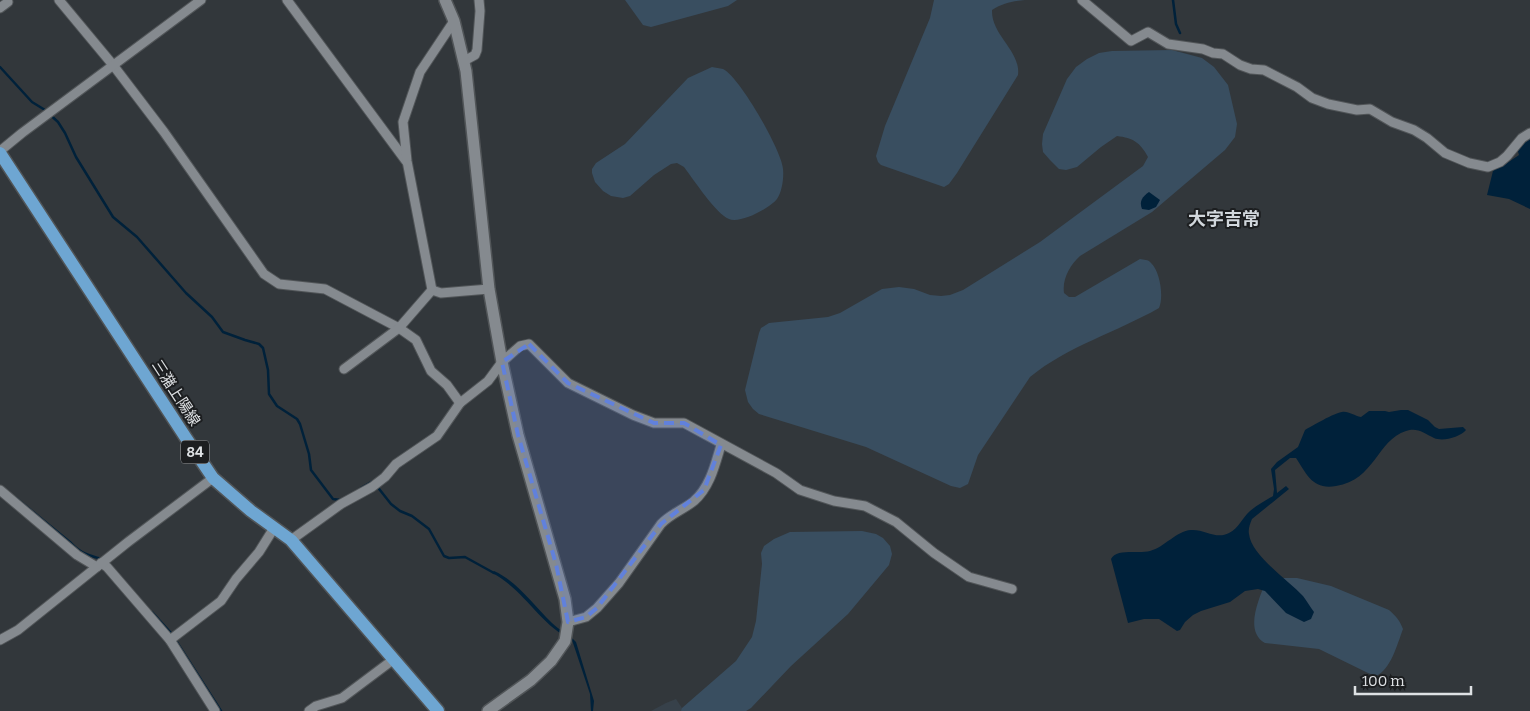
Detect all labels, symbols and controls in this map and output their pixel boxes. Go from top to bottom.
district label: 大字吉常 [1188,208,1260,230]
street label: 三潴上陽線 [148,357,204,429]
road number: 84 [181,441,209,464]
scale bar [1355,664,1471,696]
text: 100 m [1362,672,1405,690]

